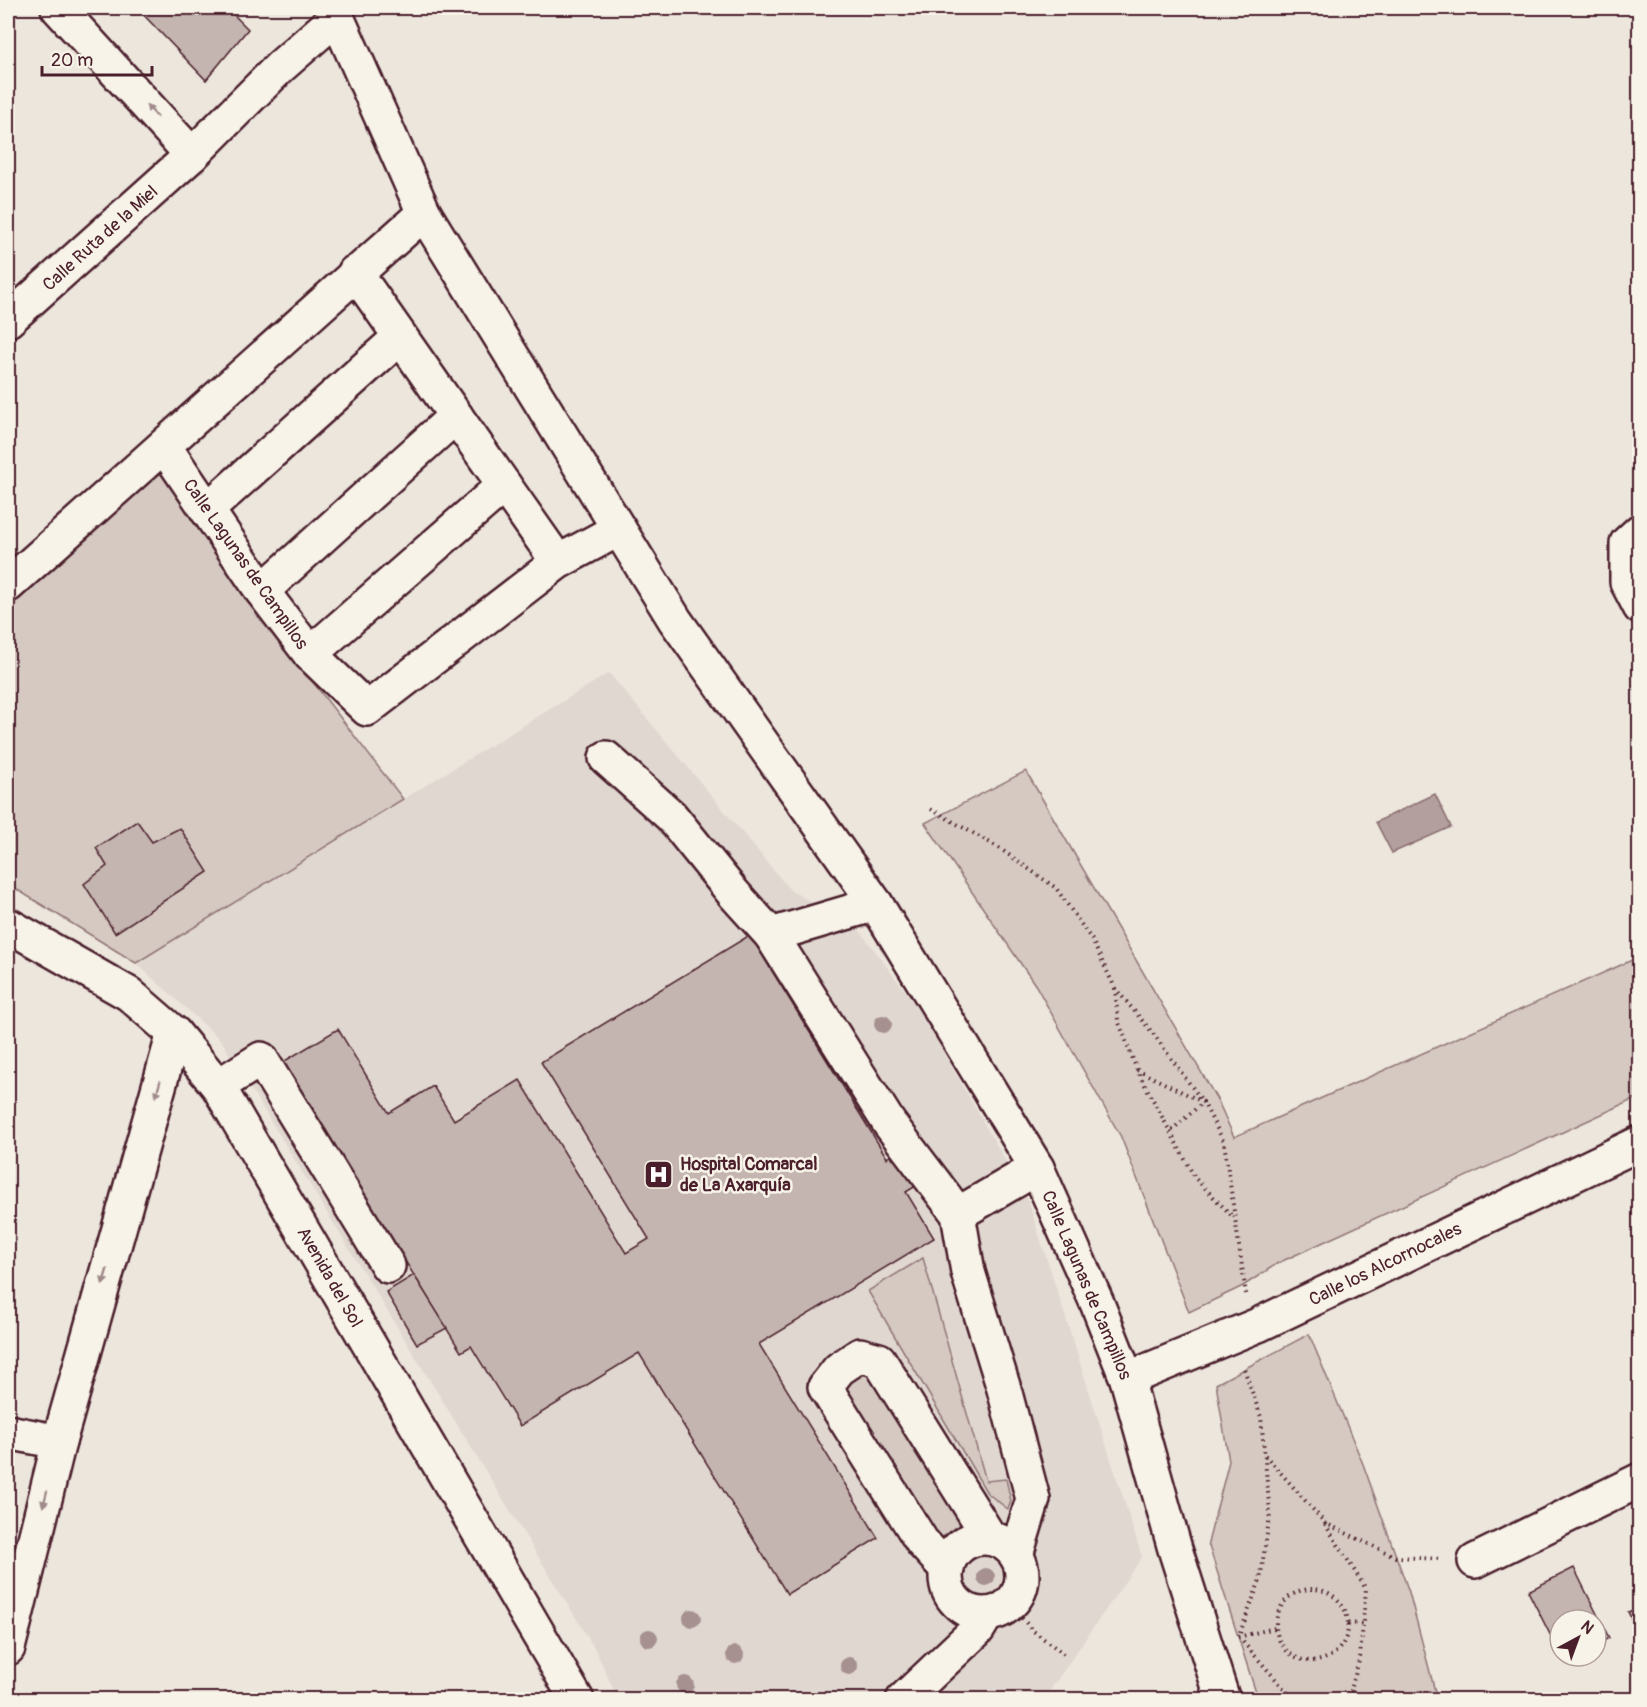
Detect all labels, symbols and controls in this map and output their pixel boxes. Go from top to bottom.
scale bar [42,39,152,77]
text: 20 m [51,49,93,72]
one-way arrow [146,105,160,119]
street label: Calle Ruta de la Miel [38,180,163,296]
street label: Calle Lagunas de Campillos [178,474,313,654]
one-way arrow [153,1081,162,1099]
place label: Hospital Comarcal de La Axarquía [680,1153,817,1197]
hospital icon: Hospital Comarcal de La Axarquía [643,1158,675,1190]
street label: Calle Lagunas de Campillos [1036,1187,1137,1383]
street label: Calle los Alcornocales [1305,1218,1465,1311]
street label: Avenida del Sol [292,1223,368,1332]
one-way arrow [100,1268,109,1286]
one-way arrow [39,1490,49,1508]
north arrow [1548,1608,1608,1668]
text: N [1577,1616,1598,1639]

